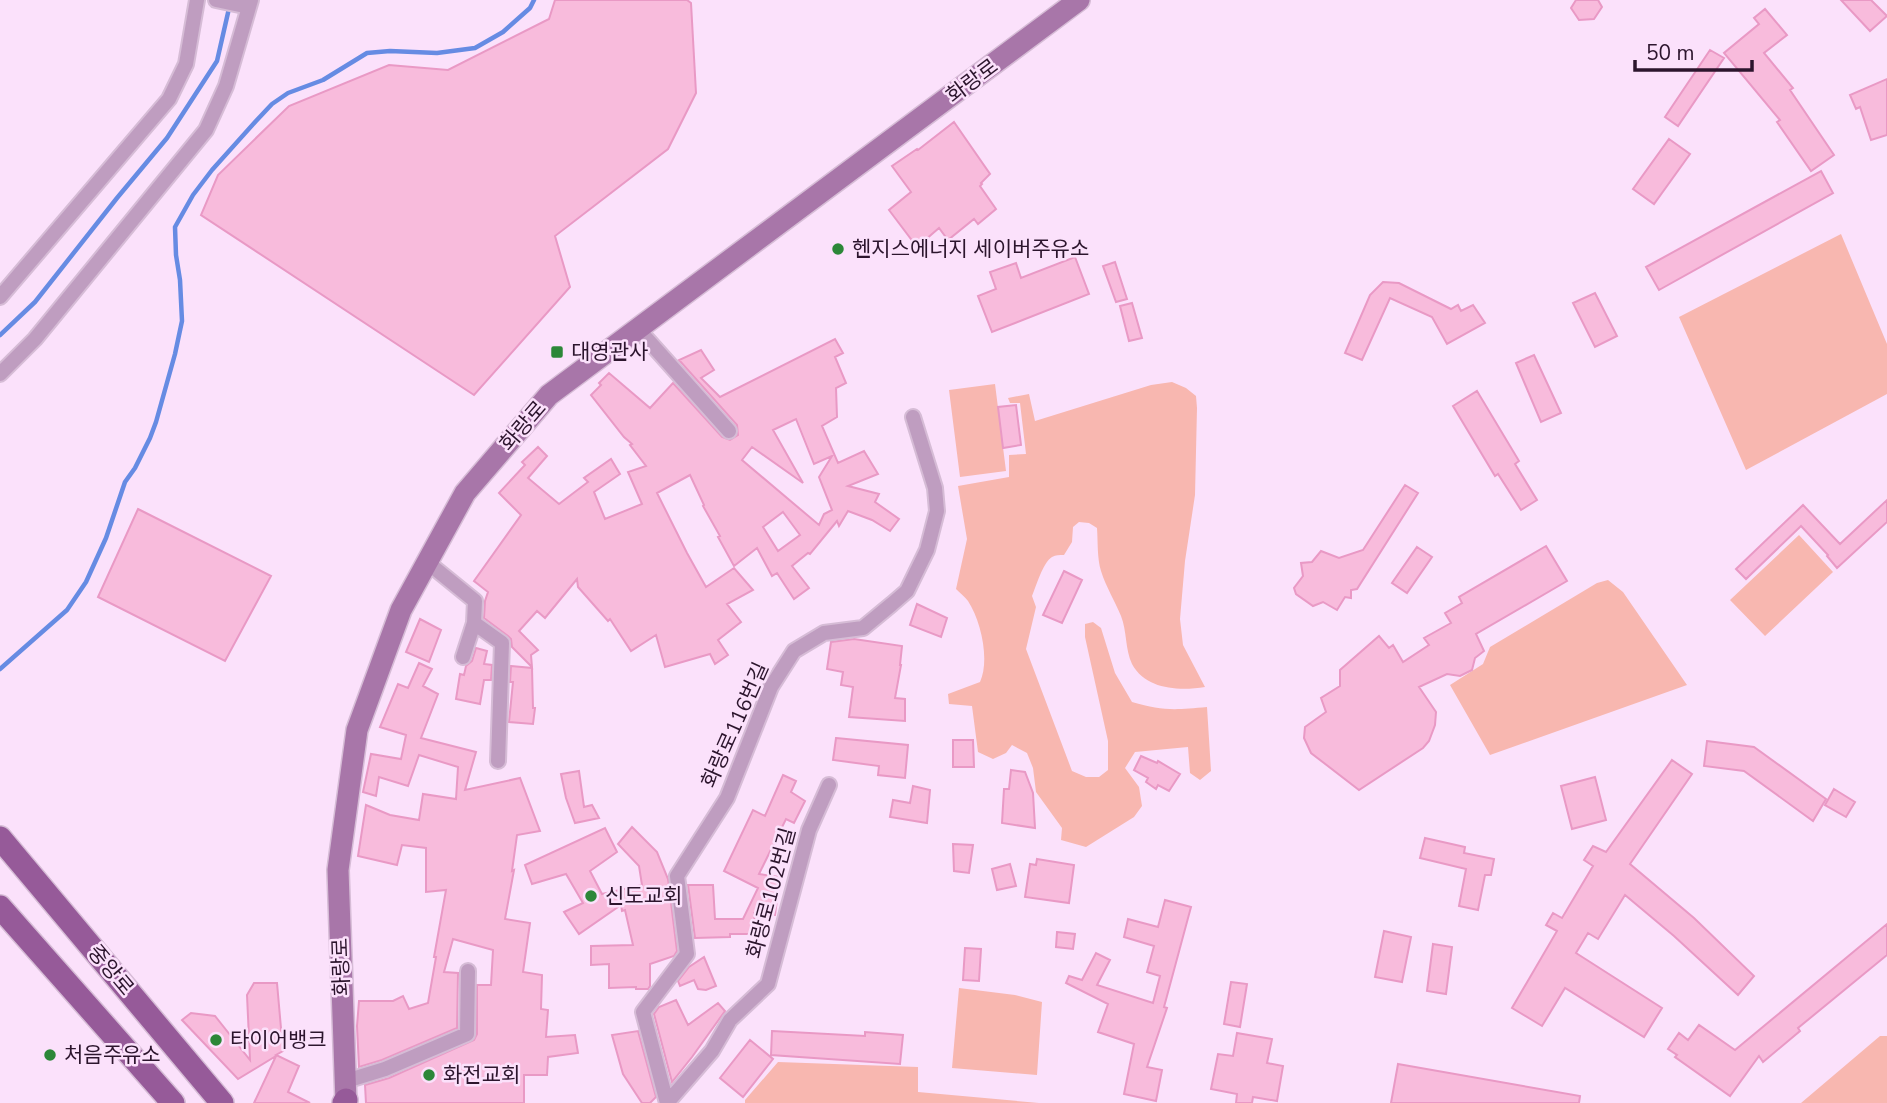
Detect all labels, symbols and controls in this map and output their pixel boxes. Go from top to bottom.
scale bar [1635,28,1752,72]
text: 50 m [1646,39,1695,67]
street label: 화랑로 [940,52,1004,110]
place label: 헨지스에너지 세이버주유소 [852,235,1089,263]
marker: 헨지스에너지 세이버주유소 [830,241,846,257]
place label: 대영관사 [571,338,648,366]
marker: 대영관사 [549,344,565,360]
street label: 화랑로 [493,395,553,457]
street label: 화랑로116번길 [695,658,775,792]
street label: 화랑로102번길 [740,824,802,962]
place label: 신도교회 [605,882,682,910]
marker: 신도교회 [583,888,599,904]
street label: 화랑로 [326,938,356,996]
street label: 중앙로 [82,939,140,1001]
place label: 타이어뱅크 [230,1026,327,1054]
marker: 타이어뱅크 [208,1032,224,1048]
place label: 처음주유소 [64,1041,161,1069]
marker: 처음주유소 [42,1047,58,1063]
place label: 화전교회 [443,1061,520,1089]
marker: 화전교회 [421,1067,437,1083]

